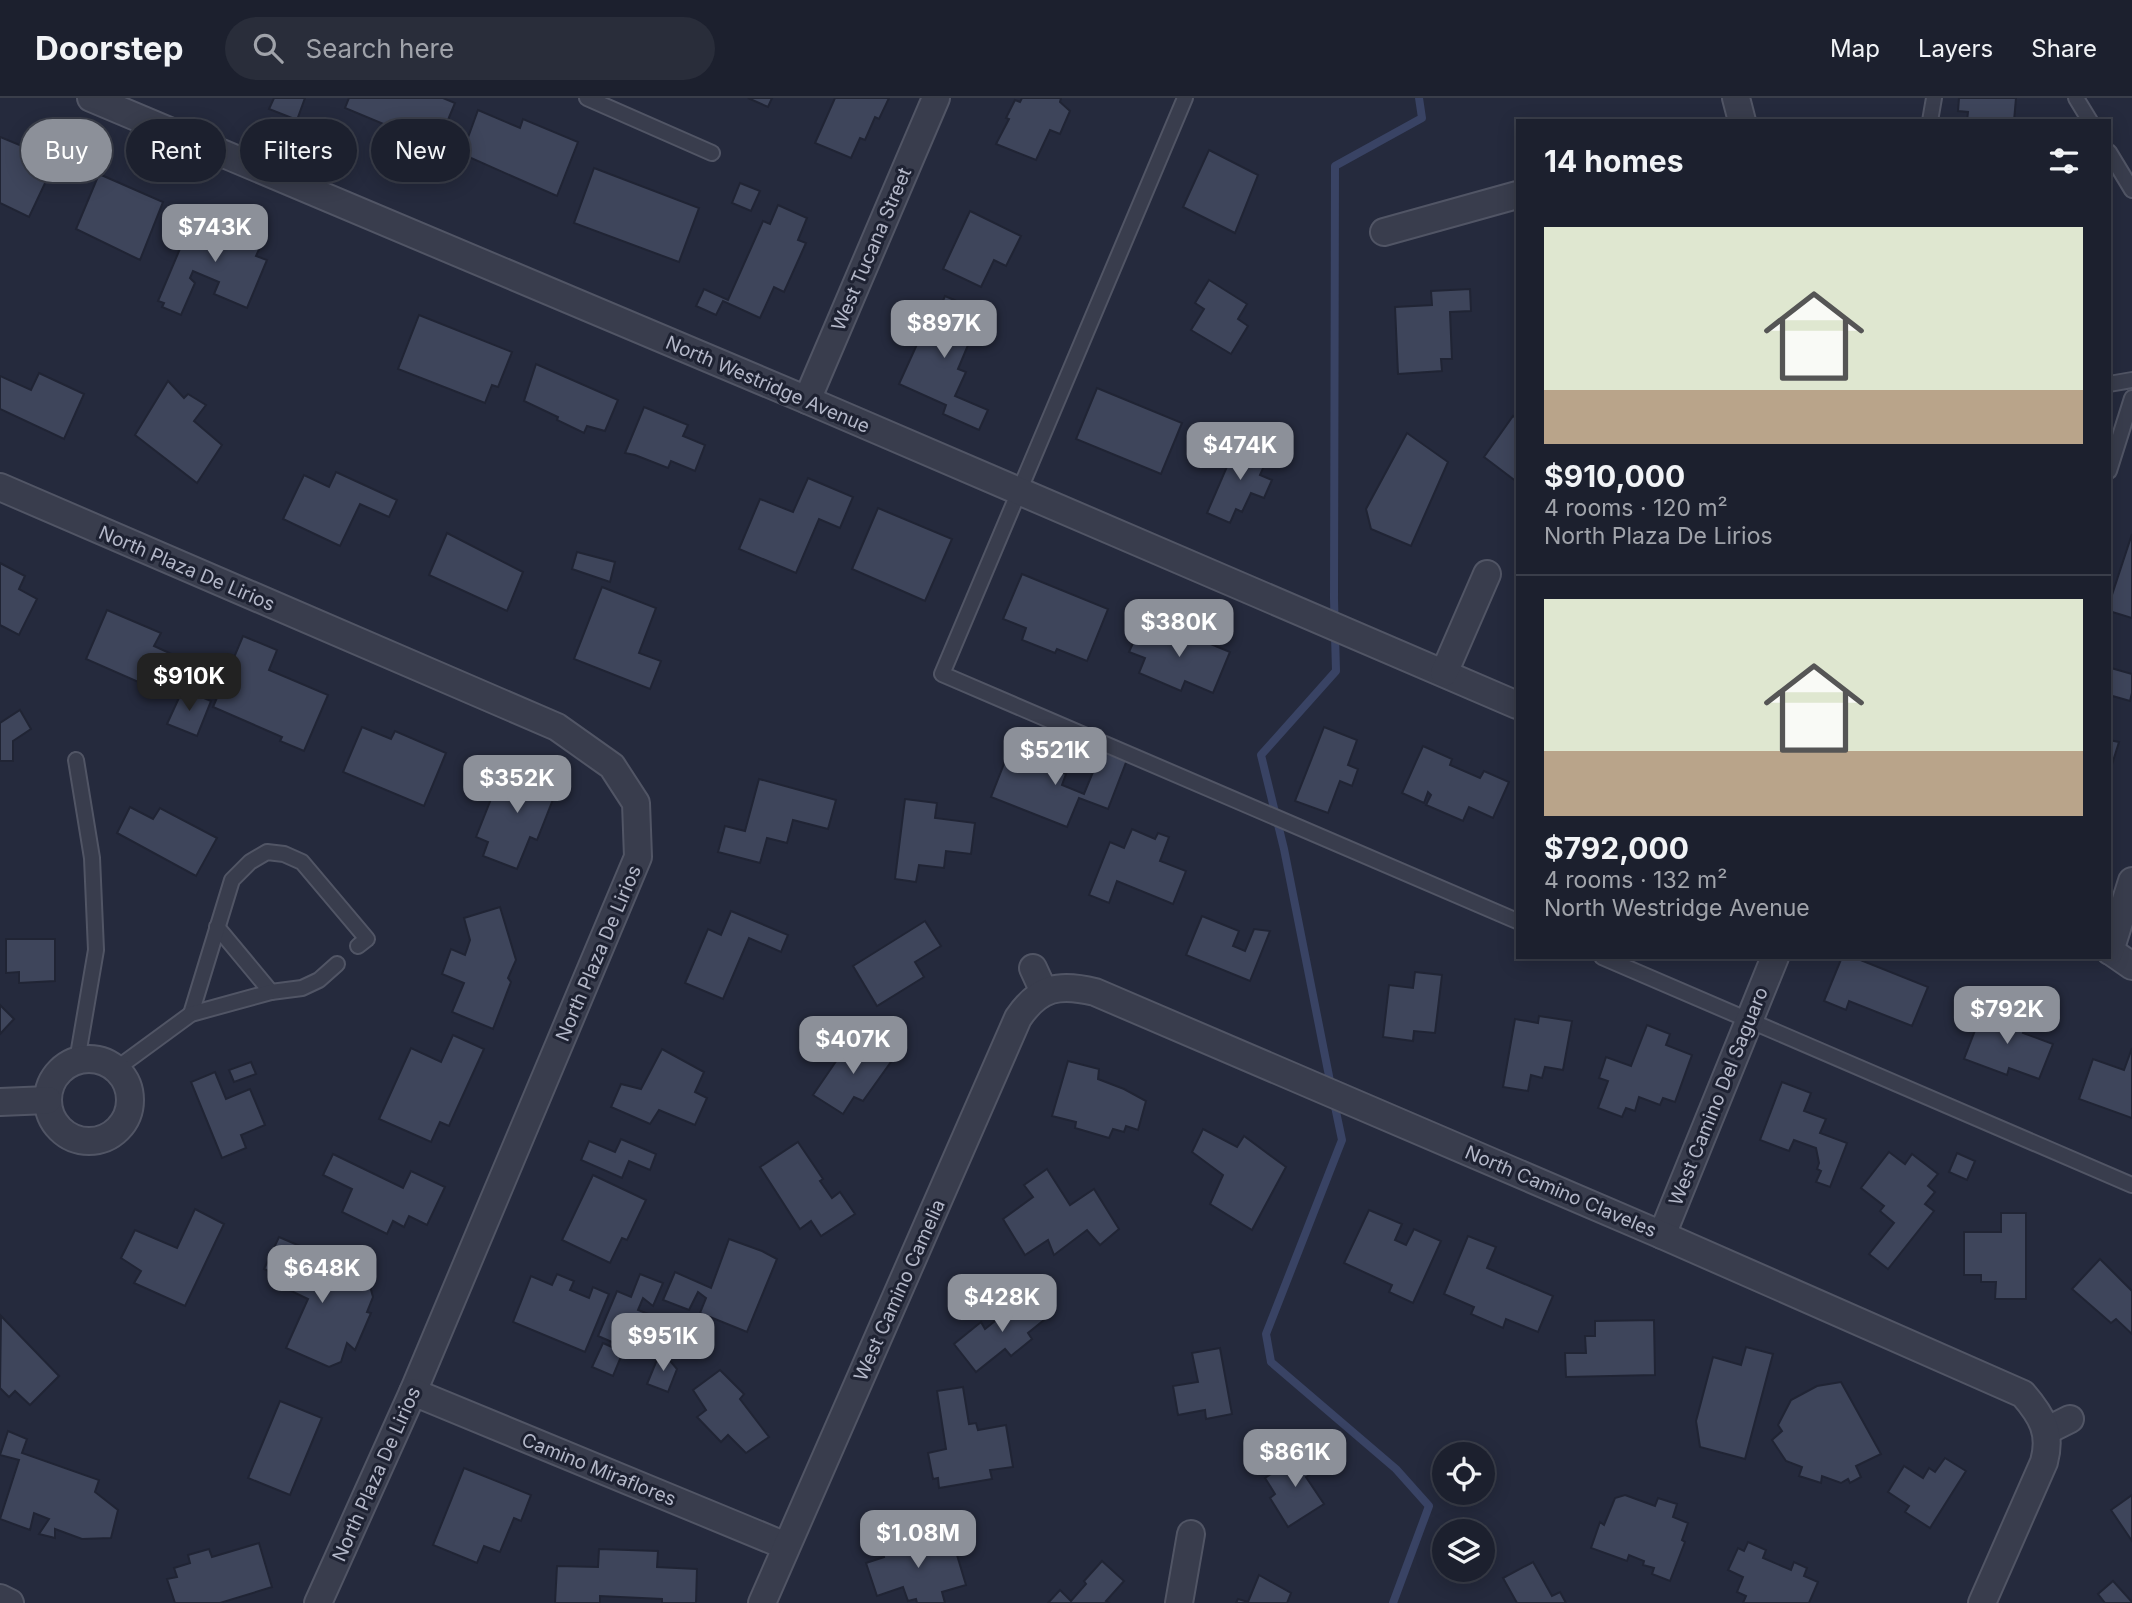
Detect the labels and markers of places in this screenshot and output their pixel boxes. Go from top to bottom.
pin: $743K [166,204,264,264]
pin: $897K [895,300,993,360]
pin: $474K [1191,422,1289,482]
pin: $380K [1130,600,1228,659]
pin: $910K [140,654,238,713]
pin: $521K [1006,728,1104,787]
pin: $352K [468,756,566,815]
pin: $792K [1958,986,2056,1046]
pin: $407K [804,1016,902,1076]
pin: $648K [273,1246,371,1305]
pin: $428K [953,1274,1051,1334]
pin: $951K [614,1314,712,1373]
pin: $861K [1246,1430,1344,1489]
pin: $1.08M [861,1510,975,1570]

